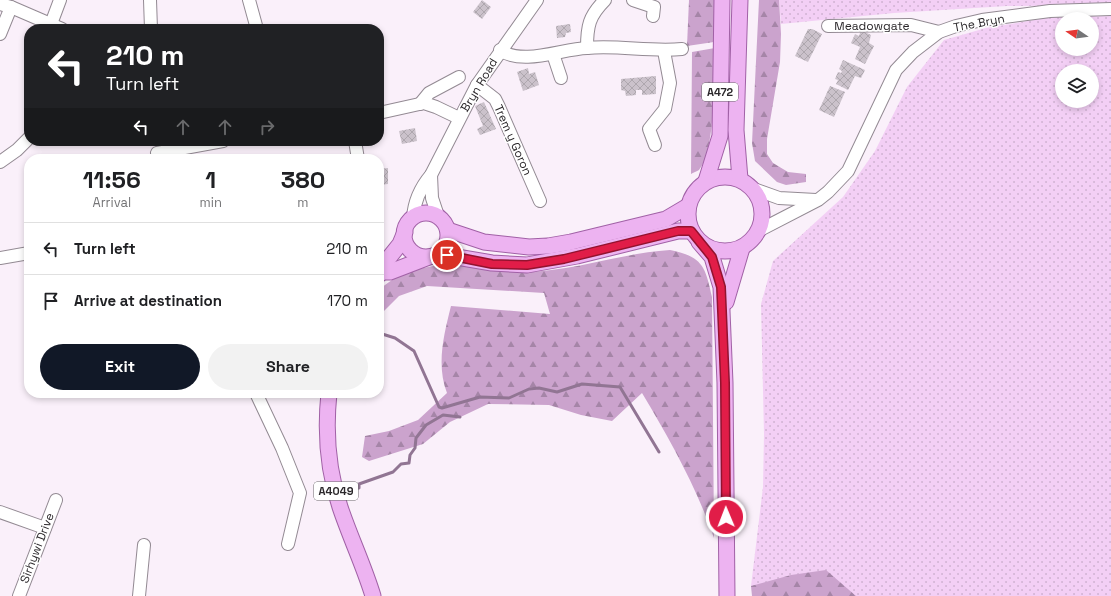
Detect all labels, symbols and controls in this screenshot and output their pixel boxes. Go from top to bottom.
street label: The Bryn [952,10,1006,36]
north arrow [1055,12,1099,56]
map controls [1055,12,1099,108]
street label: Meadowgate [834,18,910,34]
text: 210 m [106,37,184,73]
icon: left [40,40,92,92]
street label: Bryn Road [457,55,501,115]
button: layers [1055,64,1099,108]
text: Turn left [106,72,179,95]
road number: A472 [702,83,738,101]
street label: Trem y Goron [490,102,536,178]
icon: left [130,116,152,138]
icon: ahead [172,116,194,138]
icon: ahead [214,116,236,138]
icon: right [256,116,278,138]
text: 11:56 [83,164,141,195]
text: 1 [205,164,216,195]
text: 380 [281,164,325,195]
text: Arrival [92,194,131,211]
text: min [200,194,222,211]
text: m [297,194,309,211]
icon: left [40,238,62,260]
pin [430,238,464,272]
text: Turn left [74,239,136,258]
text: 210 m [326,239,368,258]
icon: arrive [436,244,458,266]
icon: arrive [40,290,62,312]
text: Arrive at destination [74,291,222,310]
text: 170 m [327,291,368,310]
button: Exit [40,344,200,390]
button: Share [208,344,368,390]
road number: A4049 [314,482,358,500]
position arrow [705,496,747,538]
street label: Sirhywi Drive [16,511,58,585]

